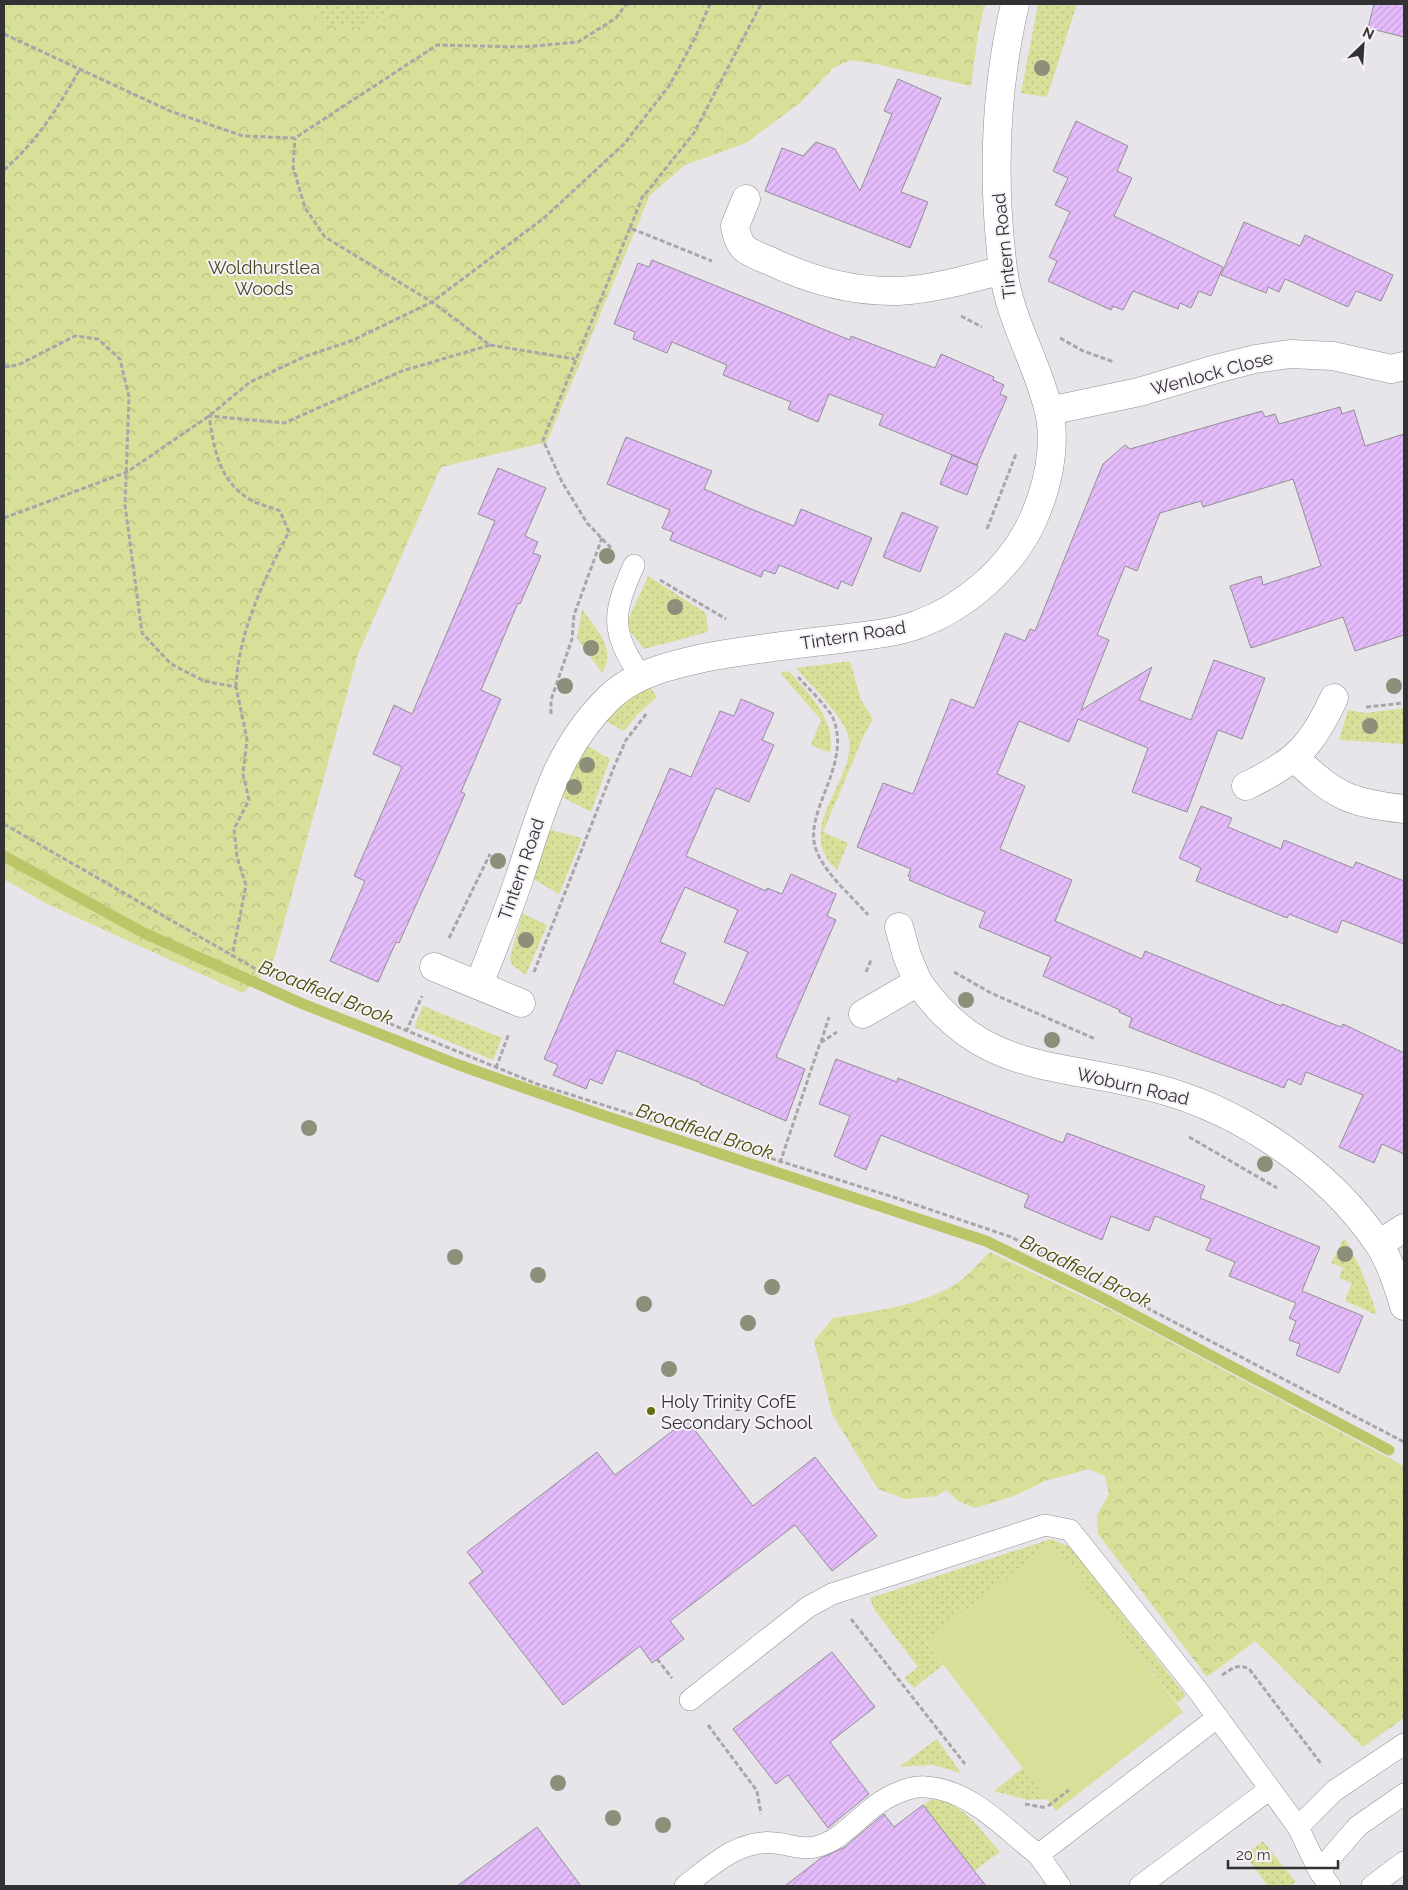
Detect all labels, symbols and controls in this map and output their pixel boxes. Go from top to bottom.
north arrow [1338,20,1388,70]
text: N [1360,24,1377,43]
street label: Tintern Road [988,192,1020,300]
park label: Woldhurstlea Woods [208,257,320,299]
street label: Wenlock Close [1149,347,1276,399]
street label: Tintern Road [799,616,907,654]
street label: Tintern Road [494,815,548,923]
water label: Broadfield Brook [256,955,396,1029]
street label: Woburn Road [1075,1063,1191,1109]
water label: Broadfield Brook [634,1098,776,1164]
water label: Broadfield Brook [1017,1230,1155,1312]
place label: Holy Trinity CofE Secondary School [661,1391,812,1433]
marker: Holy Trinity CofE Secondary School [645,1405,657,1417]
scale bar [1228,1838,1338,1870]
text: 20 m [1236,1846,1271,1864]

